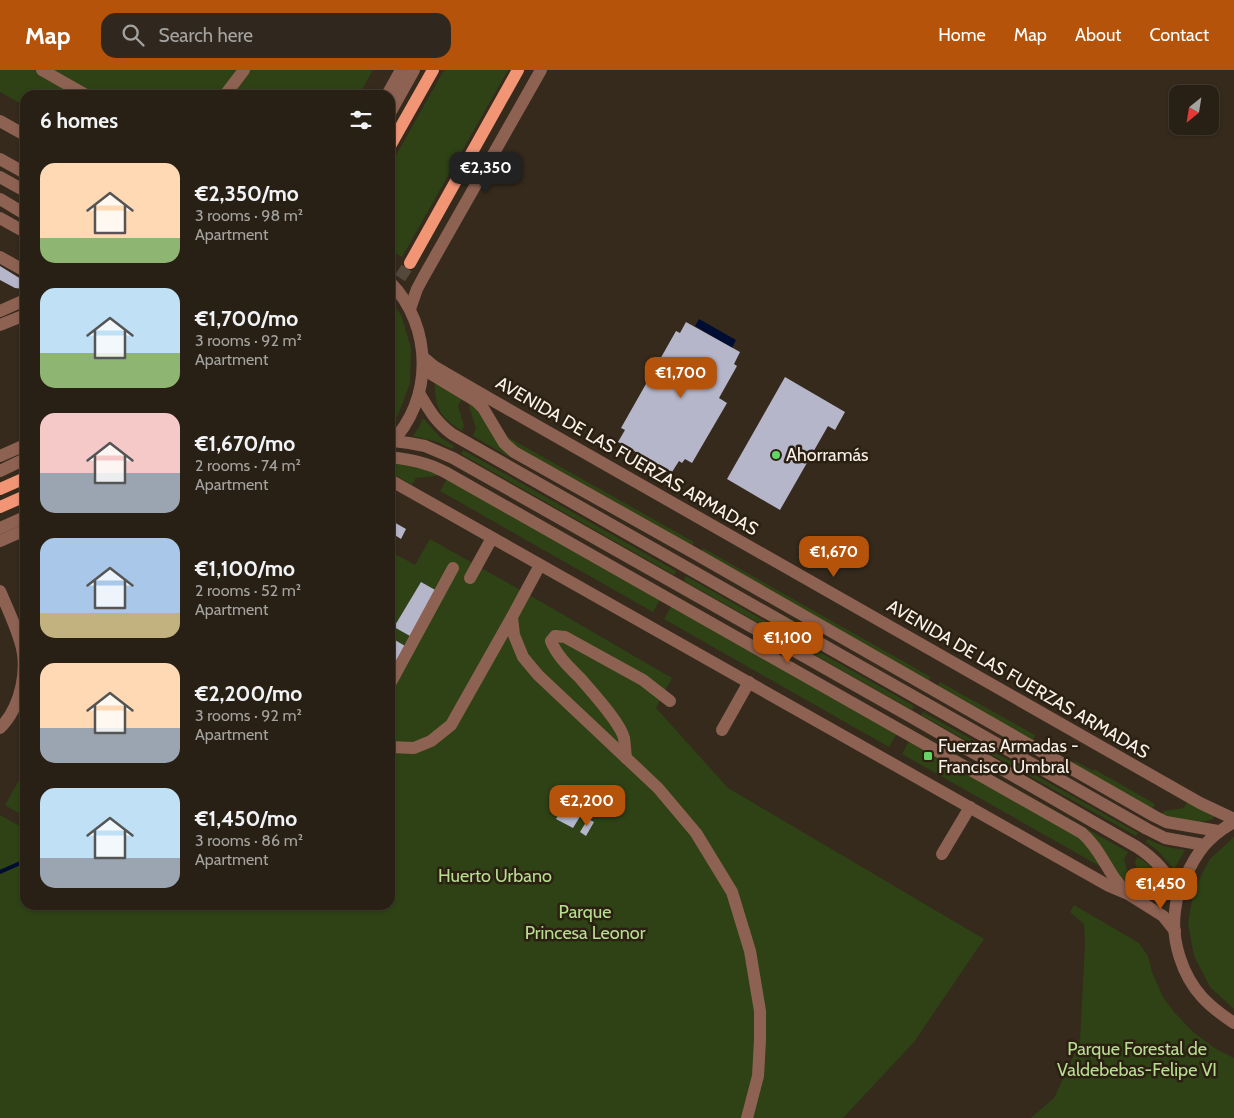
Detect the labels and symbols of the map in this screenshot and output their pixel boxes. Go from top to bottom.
north arrow [1169,85,1219,135]
pin: €2,350 [445,152,527,194]
pin: €1,700 [640,356,722,399]
street label: AVENIDA DE LAS FUERZAS ARMADAS [492,372,762,540]
place label: Ahorramás [786,444,869,466]
marker: Ahorramás [770,449,782,461]
pin: €1,670 [793,536,875,578]
street label: AVENIDA DE LAS FUERZAS ARMADAS [883,595,1153,763]
pin: €1,100 [747,622,829,664]
place label: Fuerzas Armadas - Francisco Umbral [938,735,1079,778]
marker: Fuerzas Armadas - Francisco Umbral [922,750,934,762]
pin: €2,200 [546,784,628,827]
park label: Huerto Urbano [438,865,552,887]
pin: €1,450 [1120,868,1202,910]
park label: Parque Princesa Leonor [525,901,646,944]
park label: Parque Forestal de Valdebebas-Felipe VI [1057,1038,1217,1081]

